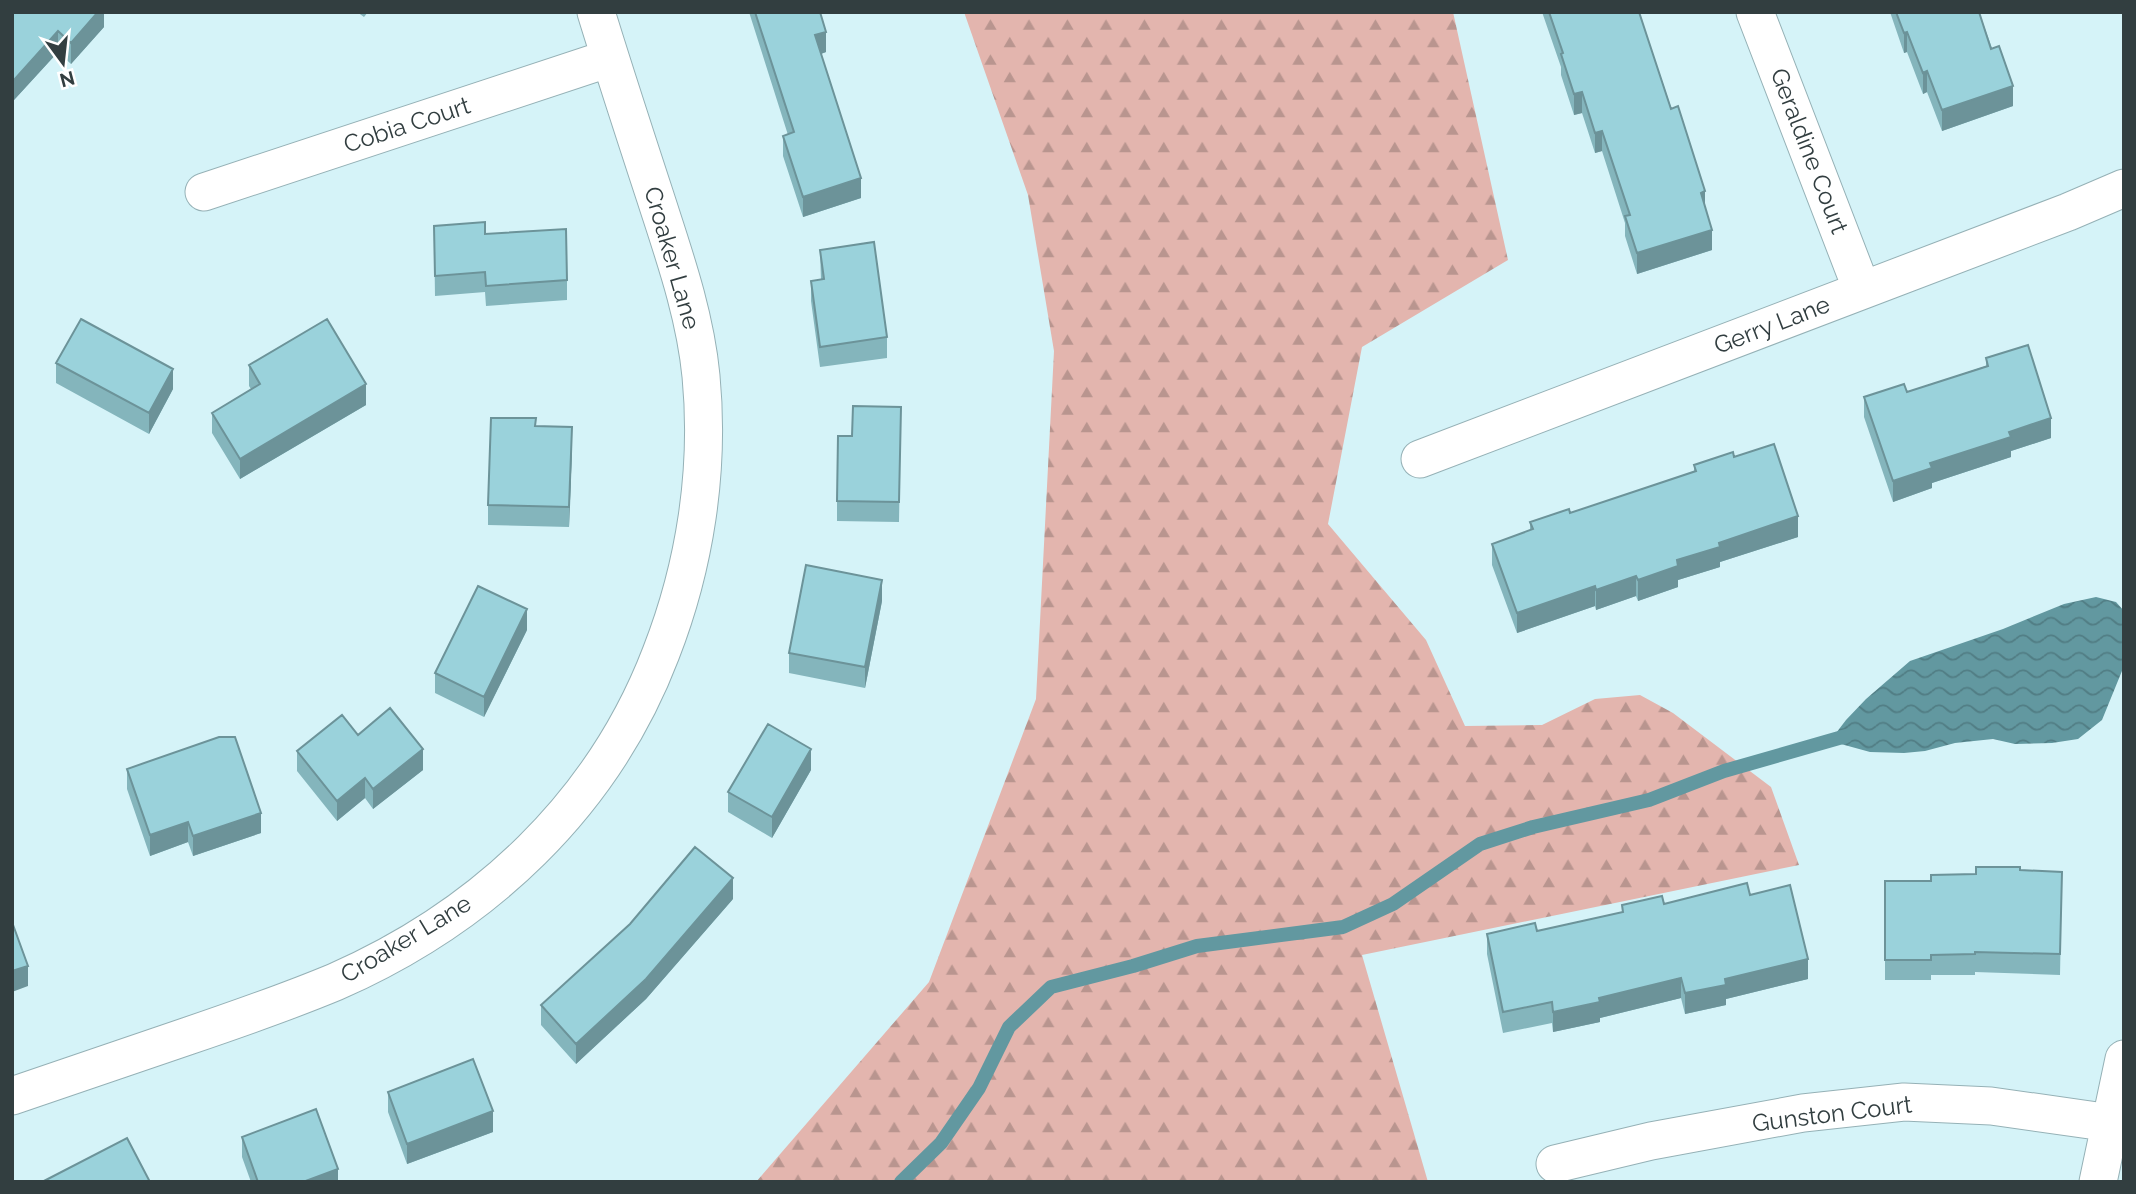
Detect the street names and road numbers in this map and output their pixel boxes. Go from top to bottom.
street label: Geraldine Court [1765,64,1854,238]
street label: Cobia Court [340,90,474,159]
street label: Croaker Lane [638,183,707,333]
street label: Gerry Lane [1710,289,1834,360]
street label: Croaker Lane [335,888,476,989]
street label: Gunston Court [1750,1089,1913,1138]

